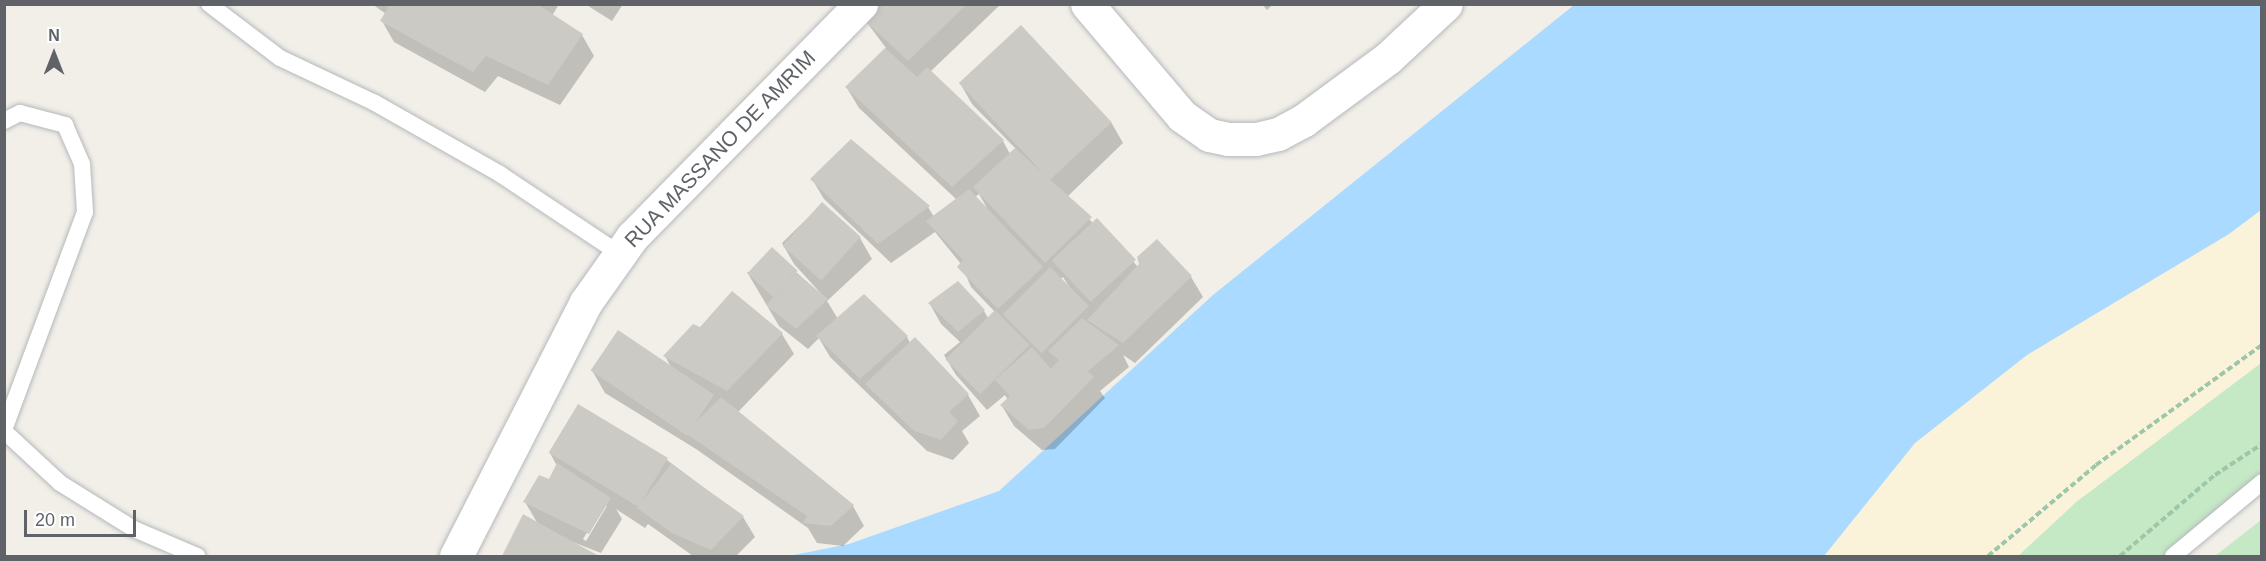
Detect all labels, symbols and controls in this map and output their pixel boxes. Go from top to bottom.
north arrow [24,24,84,84]
text: N [48,27,60,44]
street label: RUA MASSANO DE AMRIM [619,45,821,253]
scale bar [27,498,140,536]
text: 20 m [35,510,75,530]

